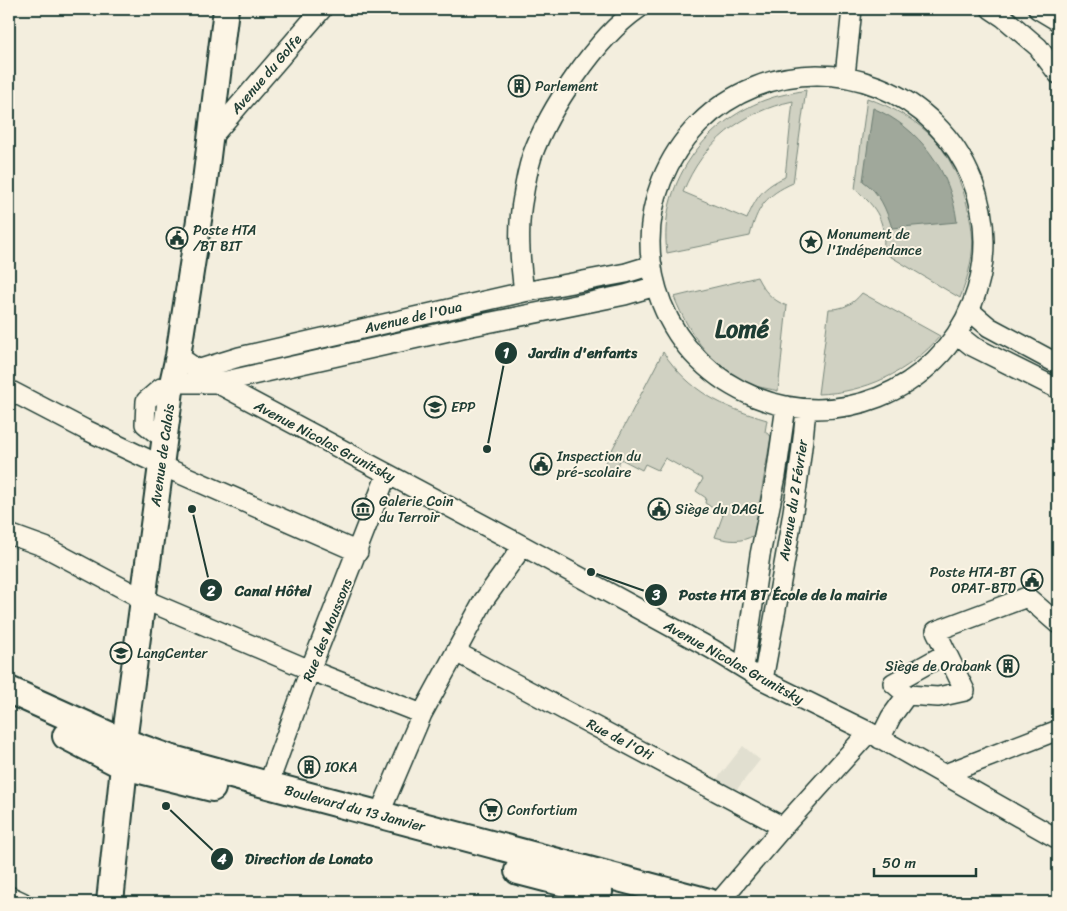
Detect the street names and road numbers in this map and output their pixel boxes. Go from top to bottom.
street label: Avenue du Golfe [224,28,309,121]
street label: Avenue de l'Oua [361,294,464,341]
street label: Avenue Nicolas Grunitsky [249,393,401,490]
street label: Avenue de Calais [143,401,182,509]
street label: Avenue du 2 Février [771,436,816,563]
street label: Rue des Moussons [295,575,360,686]
street label: Avenue Nicolas Grunitsky [658,613,809,712]
street label: Rue de l'Oti [582,711,659,768]
street label: Boulevard du 13 Janvier [282,778,429,840]

